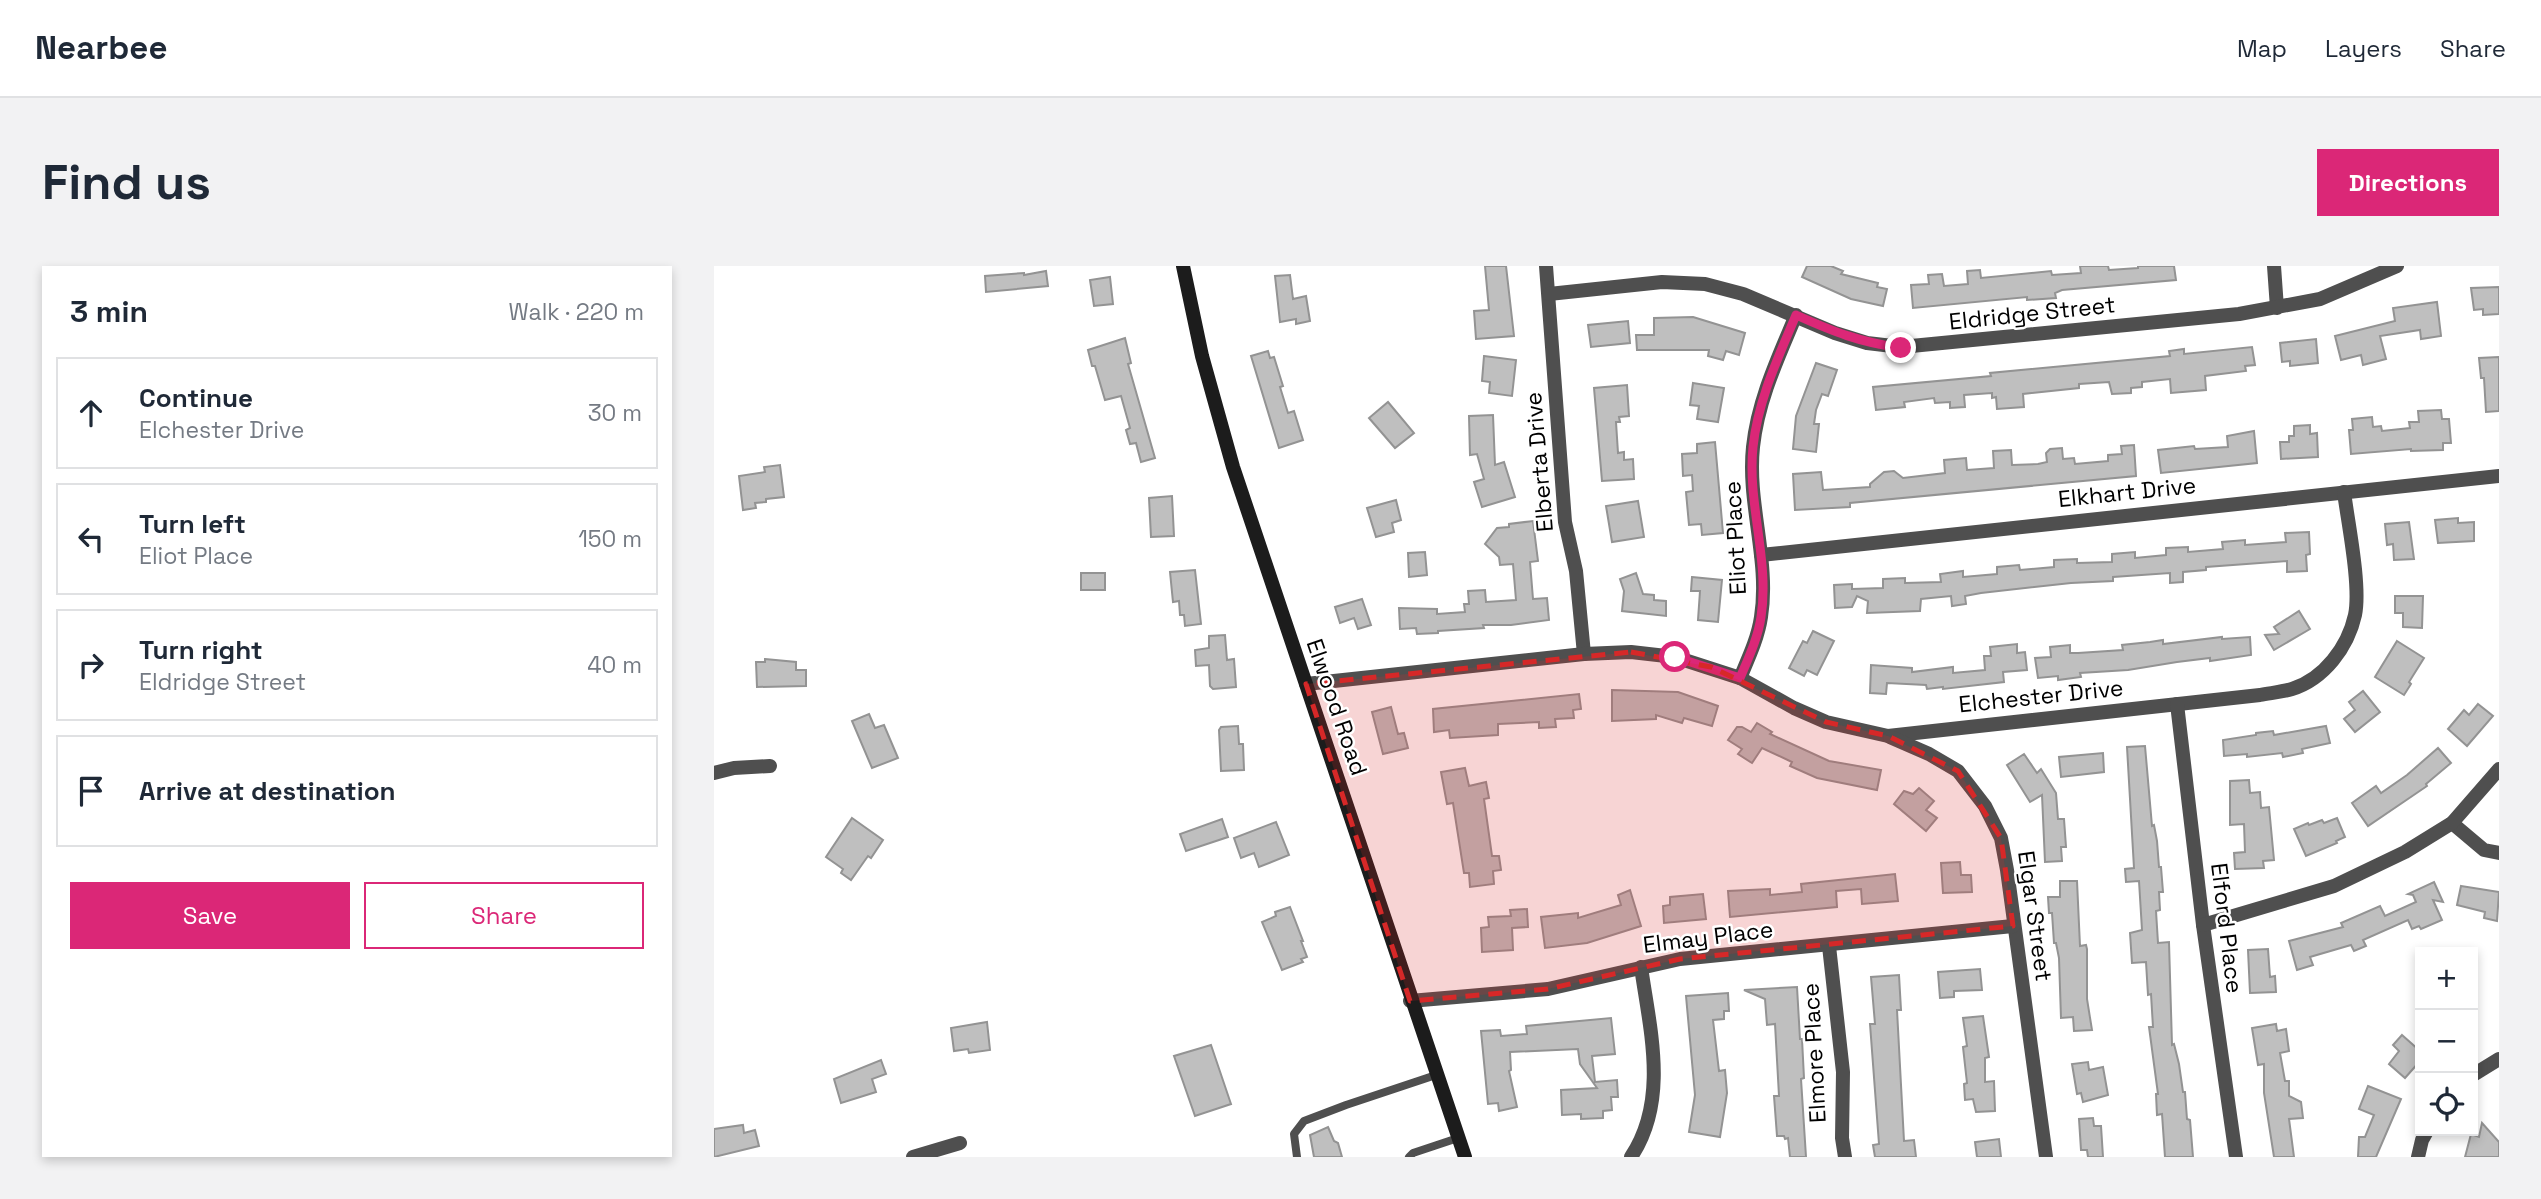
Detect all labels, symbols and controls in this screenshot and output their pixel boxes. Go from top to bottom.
text: Nearbee [35,27,167,69]
text: Map [2237,33,2287,64]
text: Layers [2325,33,2402,64]
text: Share [2440,33,2506,64]
button: Directions [2317,149,2499,216]
text: Find us [42,151,211,213]
street label: Eldridge Street [1947,289,2117,337]
text: 3 min [70,292,148,331]
text: Walk · 220 m [509,297,644,327]
route end [1885,332,1916,363]
text: Continue [139,381,253,415]
street label: Elberta Drive [1518,391,1560,533]
icon: ahead [72,394,110,432]
text: 30 m [588,398,642,428]
text: Elchester Drive [139,415,304,445]
street label: Elkhart Drive [2057,470,2197,514]
street label: Eliot Place [1717,480,1753,596]
text: Turn left [139,507,246,541]
icon: left [72,520,110,558]
text: 150 m [578,524,642,554]
text: Eliot Place [139,541,253,571]
text: Turn right [139,633,263,667]
street label: Elwood Road [1300,635,1374,779]
route start [1659,641,1690,672]
icon: right [72,646,110,684]
text: 40 m [587,650,642,680]
text: Eldridge Street [139,667,306,697]
street label: Elchester Drive [1957,672,2125,720]
icon: arrive [72,772,110,810]
text: Arrive at destination [139,774,396,808]
street label: Elgar Street [2011,849,2059,983]
street label: Elford Place [2204,861,2250,995]
button: Save [70,882,350,949]
button: Share [364,882,644,949]
street label: Elmay Place [1641,914,1775,960]
map controls [2415,947,2478,1136]
button: + [2415,947,2478,1010]
street label: Elmore Place [1795,982,1833,1124]
button: − [2415,1010,2478,1073]
button: locate [2415,1073,2478,1136]

